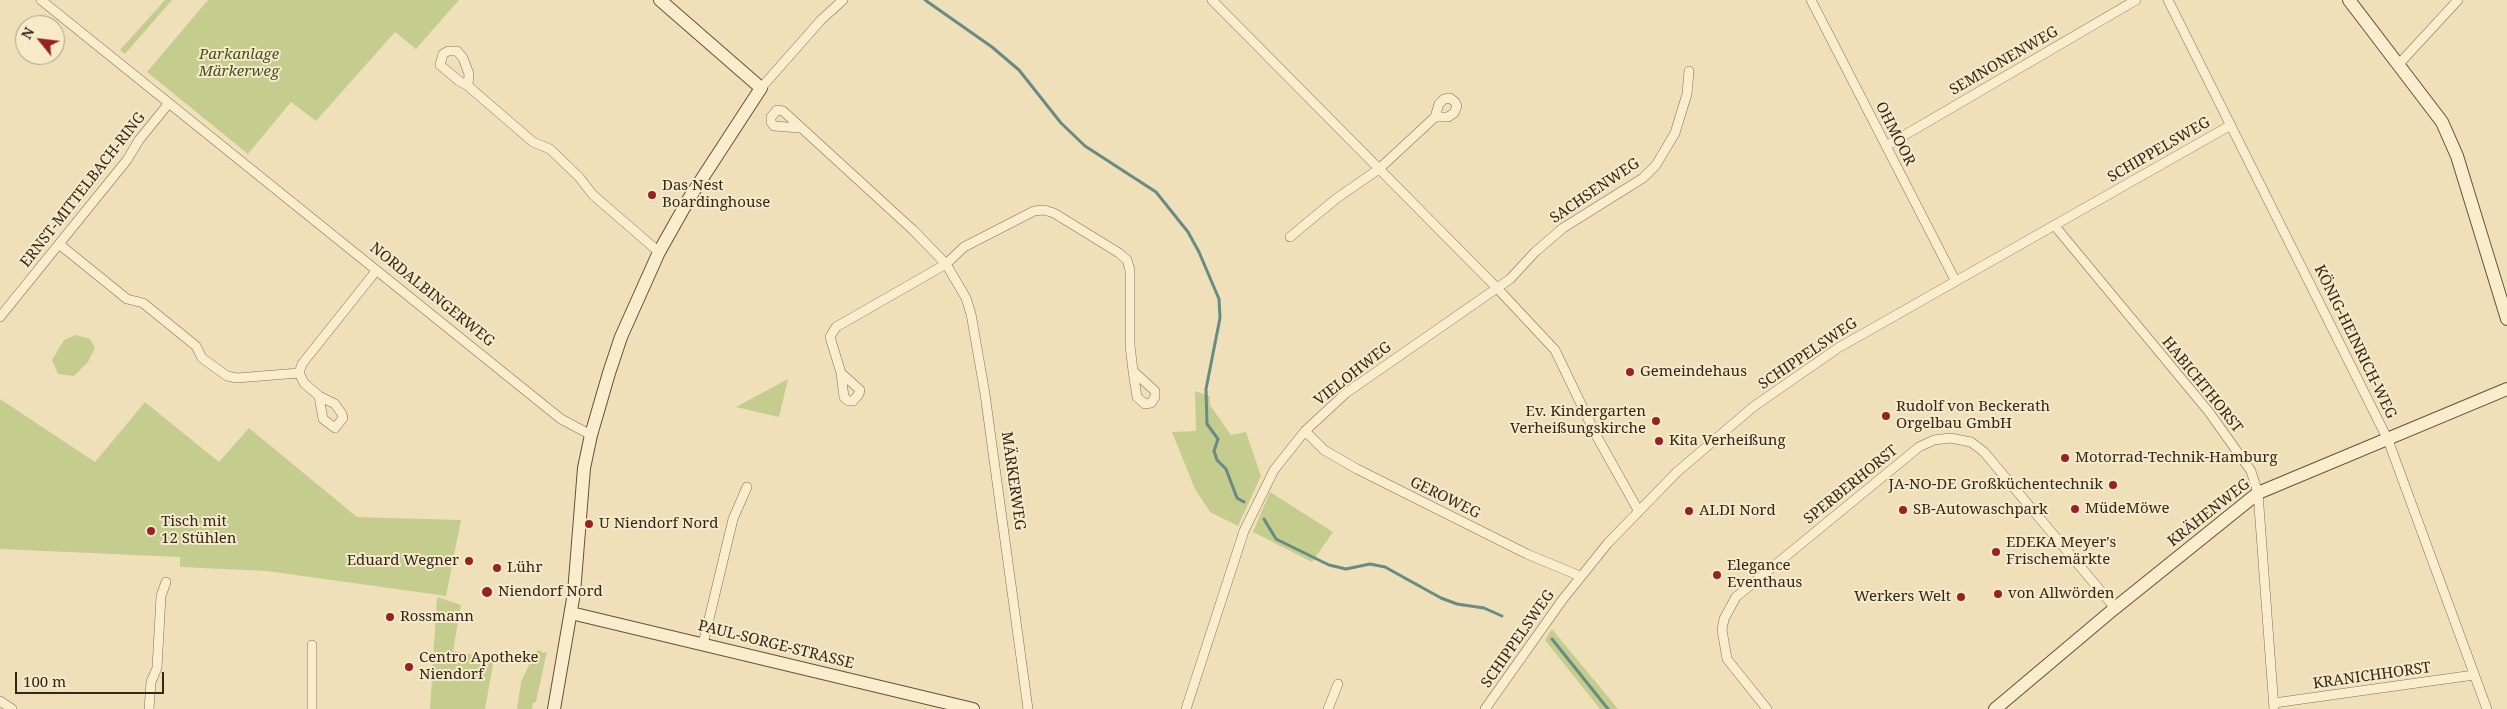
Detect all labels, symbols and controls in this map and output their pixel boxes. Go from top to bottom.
north arrow [15,15,65,65]
street label: SEMNONENWEG [1947,23,2061,99]
text: N [16,24,38,42]
park label: Parkanlage Märkerweg [199,46,279,81]
street label: OHMOOR [1871,99,1919,169]
street label: ERNST-MITTELBACH-RING [17,109,149,271]
street label: SCHIPPELSWEG [2105,113,2213,187]
street label: SACHSENWEG [1547,154,1643,228]
place label: Das Nest Boardinghouse [662,177,770,212]
marker: Das Nest Boardinghouse [646,189,658,201]
street label: NORDALBINGERWEG [366,239,498,351]
street label: KÖNIG-HEINRICH-WEG [2310,262,2400,422]
street label: SCHIPPELSWEG [1755,314,1861,394]
street label: HABICHTHORST [2158,333,2246,437]
street label: VIELOHWEG [1311,338,1395,410]
place label: Gemeindehaus [1640,363,1747,381]
marker: Gemeindehaus [1624,366,1636,378]
place label: Rudolf von Beckerath Orgelbau GmbH [1896,398,2050,433]
place label: Ev. Kindergarten Verheißungskirche [1510,403,1646,438]
marker: Rudolf von Beckerath Orgelbau GmbH [1880,410,1892,422]
marker: Ev. Kindergarten Verheißungskirche [1650,415,1662,427]
street label: MÄRKERWEG [997,430,1029,532]
place label: Kita Verheißung [1669,432,1786,450]
marker: Kita Verheißung [1653,435,1665,447]
street label: SPERBERHORST [1801,442,1901,528]
place label: Motorrad-Technik-Hamburg [2075,449,2277,467]
marker: Motorrad-Technik-Hamburg [2059,452,2071,464]
street label: GEROWEG [1407,473,1483,523]
street label: KRÄHENWEG [2164,475,2254,551]
place label: JA-NO-DE Großküchentechnik [1889,476,2103,494]
marker: JA-NO-DE Großküchentechnik [2107,479,2119,491]
place label: MüdeMöwe [2085,500,2170,518]
place label: SB-Autowaschpark [1913,501,2048,519]
place label: ALDI Nord [1699,502,1776,520]
marker: MüdeMöwe [2069,503,2081,515]
marker: SB-Autowaschpark [1897,504,1909,516]
marker: ALDI Nord [1683,505,1695,517]
place label: Tisch mit 12 Stühlen [161,513,237,548]
place label: U Niendorf Nord [599,515,718,533]
marker: U Niendorf Nord [583,518,595,530]
marker: Tisch mit 12 Stühlen [145,525,157,537]
place label: EDEKA Meyer's Frischemärkte [2006,534,2116,569]
marker: EDEKA Meyer's Frischemärkte [1990,546,2002,558]
place label: Eduard Wegner [347,552,459,570]
marker: Eduard Wegner [463,555,475,567]
place label: Elegance Eventhaus [1727,557,1802,592]
place label: Lühr [507,559,542,577]
marker: Lühr [491,562,503,574]
marker: Elegance Eventhaus [1711,569,1723,581]
place label: Niendorf Nord [498,583,603,601]
marker: Niendorf Nord [480,585,494,599]
place label: von Allwörden [2008,585,2114,603]
street label: SCHIPPELSWEG [1478,587,1558,691]
place label: Werkers Welt [1854,588,1951,606]
marker: von Allwörden [1992,588,2004,600]
marker: Werkers Welt [1955,591,1967,603]
place label: Rossmann [400,608,474,626]
marker: Rossmann [384,611,396,623]
street label: PAUL-SORGE-STRASSE [696,617,856,673]
place label: Centro Apotheke Niendorf [419,649,539,684]
street label: KRANICHHORST [2312,659,2432,693]
marker: Centro Apotheke Niendorf [403,661,415,673]
scale bar [18,662,166,694]
text: 100 m [23,671,66,691]

